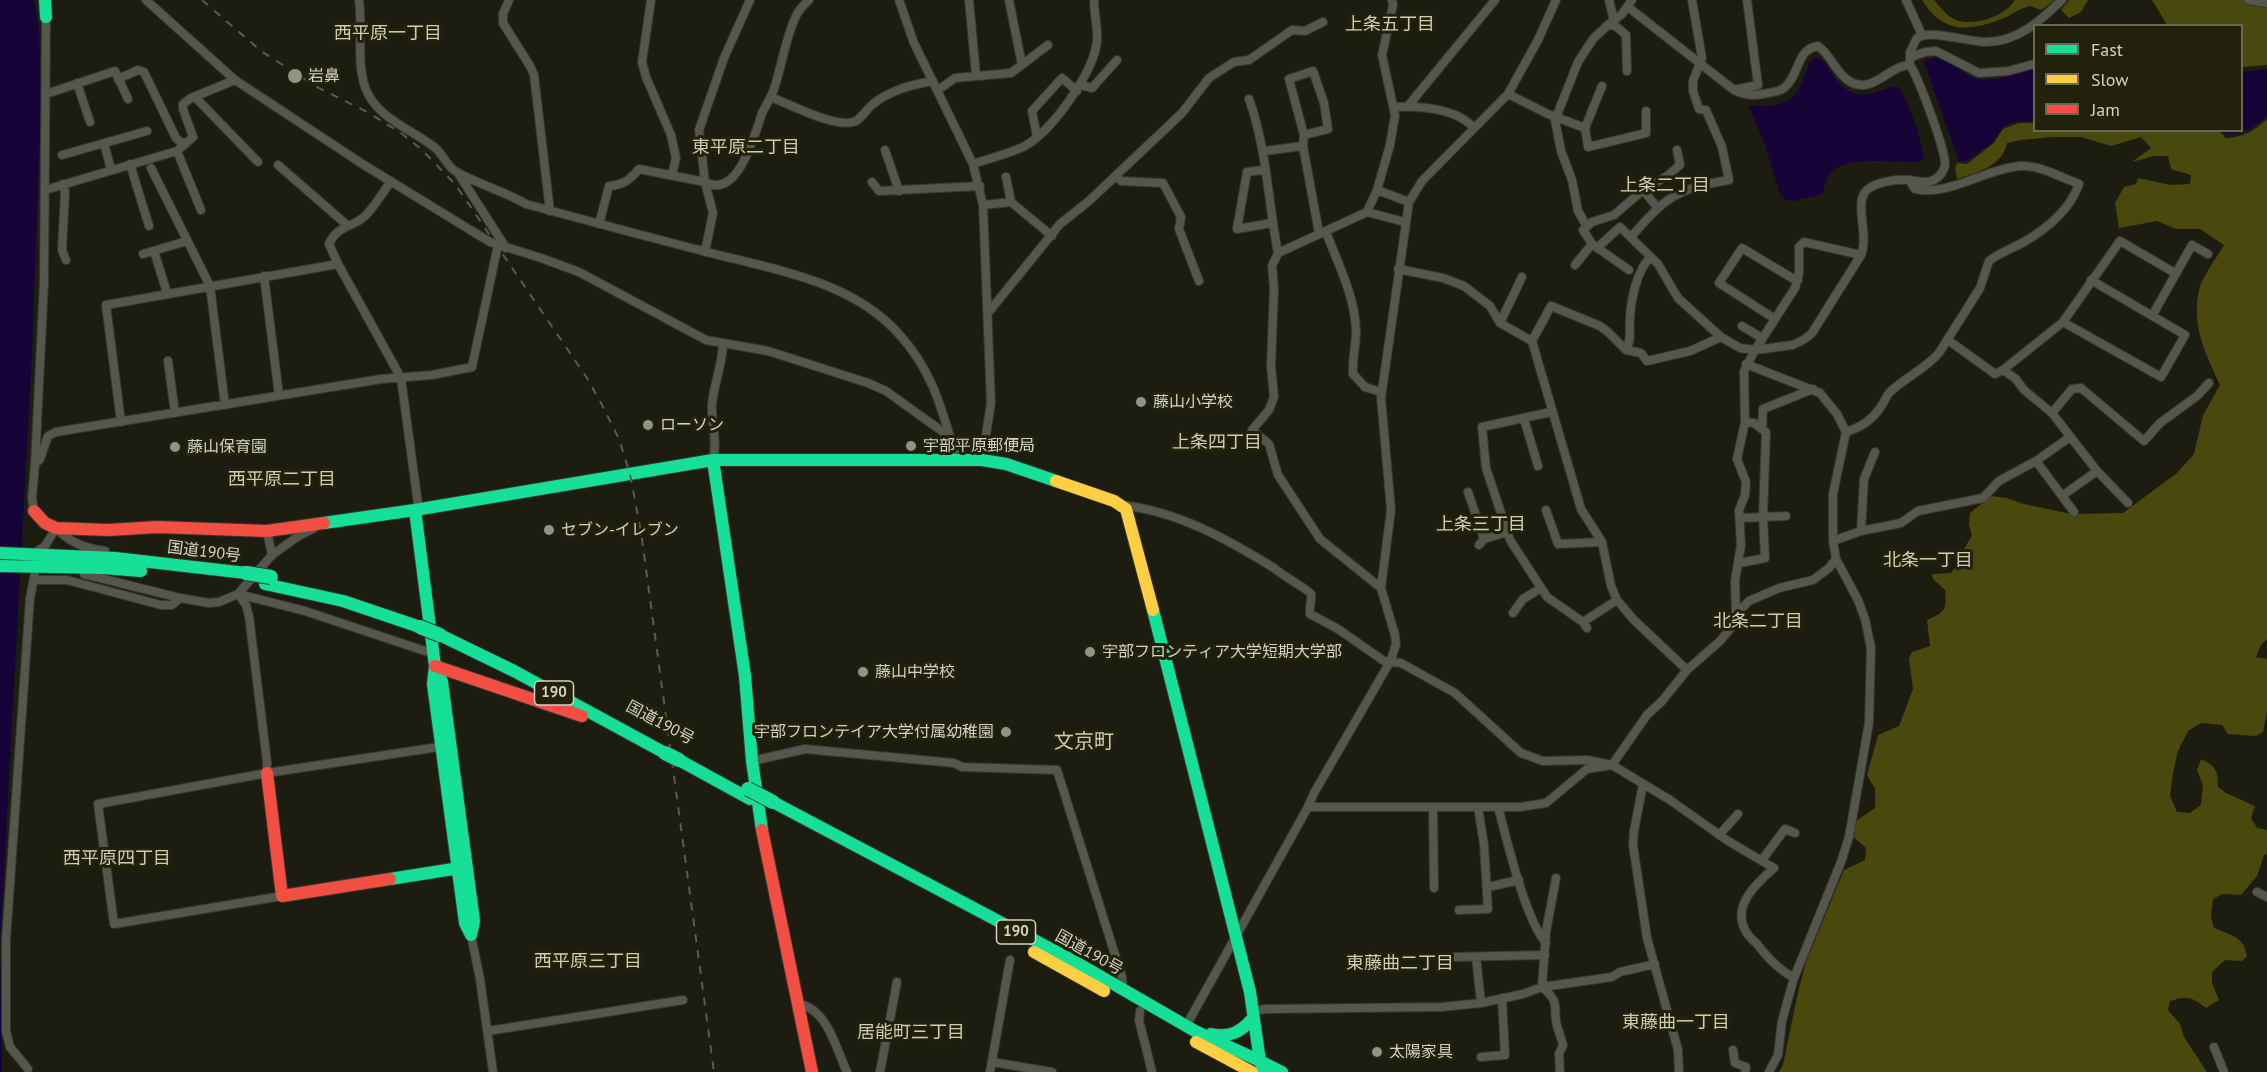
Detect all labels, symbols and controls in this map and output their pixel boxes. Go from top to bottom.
district label: 上条五丁目 [1345,14,1435,36]
district label: 西平原一丁目 [334,23,442,45]
legend [2033,24,2243,132]
text: Fast [2091,38,2123,61]
place label: 岩鼻 [308,66,340,86]
marker: 岩鼻 [286,67,304,85]
text: Slow [2091,68,2129,91]
text: Jam [2091,98,2120,121]
district label: 東平原二丁目 [692,137,800,159]
district label: 上条二丁目 [1620,175,1710,197]
place label: 藤山小学校 [1153,392,1233,412]
marker: 藤山小学校 [1134,395,1148,409]
place label: ローソン [660,415,724,435]
marker: ローソン [641,418,655,432]
district label: 上条四丁目 [1172,432,1262,454]
place label: 宇部平原郵便局 [923,436,1035,456]
place label: 藤山保育園 [187,437,267,457]
marker: 宇部平原郵便局 [904,439,918,453]
marker: 藤山保育園 [168,440,182,454]
district label: 西平原二丁目 [228,469,336,491]
district label: 上条三丁目 [1436,514,1526,536]
place label: セブン-イレブン [561,520,679,540]
marker: セブン-イレブン [542,523,556,537]
street label: 国道190号 [166,538,242,566]
district label: 北条一丁目 [1883,550,1973,572]
district label: 北条二丁目 [1713,611,1803,633]
place label: 宇部フロンティア大学短期大学部 [1102,642,1342,662]
marker: 宇部フロンティア大学短期大学部 [1083,645,1097,659]
place label: 藤山中学校 [875,662,955,682]
marker: 藤山中学校 [856,665,870,679]
road number: 190 [534,681,574,705]
street label: 国道190号 [623,697,697,749]
place label: 宇部フロンテイア大学付属幼稚園 [754,722,994,742]
marker: 宇部フロンテイア大学付属幼稚園 [999,725,1013,739]
district label: 文京町 [1054,730,1114,754]
district label: 西平原四丁目 [63,848,171,870]
road number: 190 [996,920,1036,944]
street label: 国道190号 [1052,927,1126,979]
district label: 西平原三丁目 [534,951,642,973]
district label: 東藤曲二丁目 [1346,953,1454,975]
district label: 東藤曲一丁目 [1622,1012,1730,1034]
district label: 居能町三丁目 [857,1022,965,1044]
place label: 太陽家具 [1389,1042,1453,1062]
marker: 太陽家具 [1370,1045,1384,1059]

